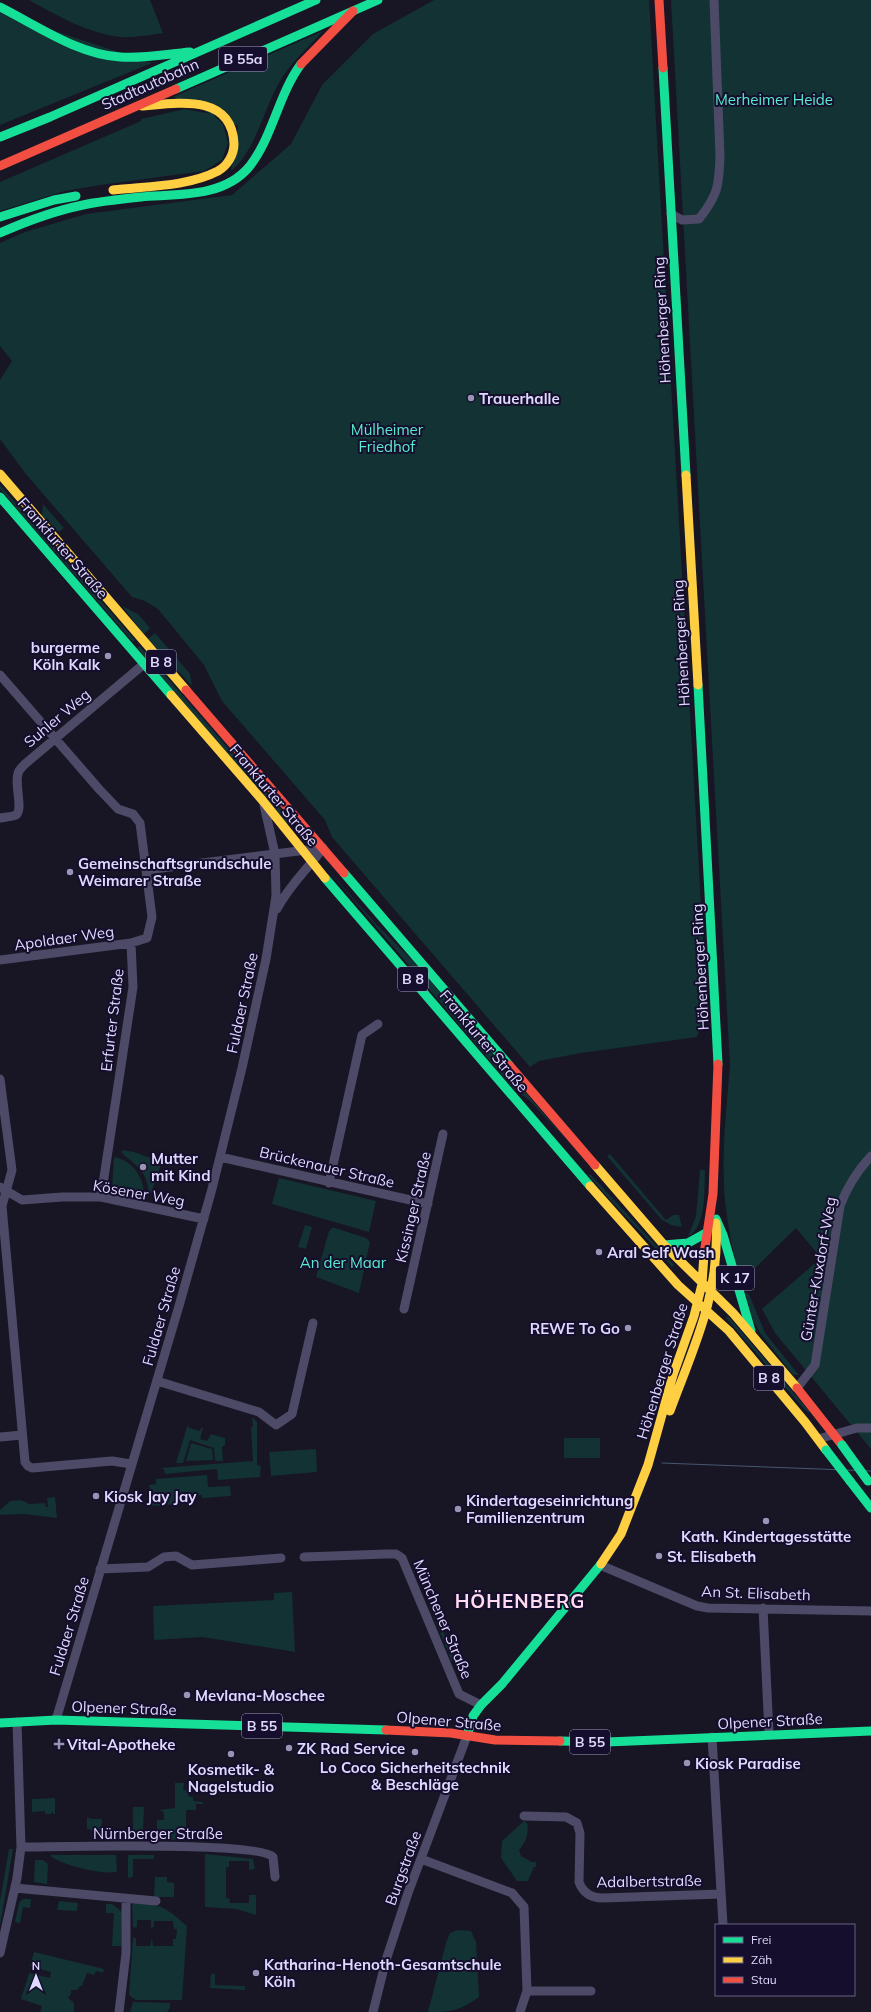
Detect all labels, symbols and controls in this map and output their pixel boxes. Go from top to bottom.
road number: B 55a [219,47,267,71]
street label: Stadtautobahn [98,54,202,114]
park label: Merheimer Heide [715,90,833,109]
street label: Höhenberger Ring [649,256,675,384]
place label: Trauerhalle [479,389,560,408]
marker: Trauerhalle [466,393,476,403]
park label: Mülheimer Friedhof [351,420,424,456]
street label: Frankfurter Straße [14,493,112,603]
street label: Höhenberger Ring [668,579,694,707]
place label: burgerme Köln Kalk [31,638,101,674]
road number: B 8 [146,650,176,674]
marker: burgerme Köln Kalk [103,651,113,661]
street label: Suhler Weg [20,685,94,751]
street label: Frankfurter Straße [226,740,322,850]
place label: Gemeinschaftsgrundschule Weimarer Straße [78,854,271,890]
marker: Gemeinschaftsgrundschule Weimarer Straße [65,867,75,877]
street label: Höhenberger Ring [687,903,713,1031]
street label: Apoldaer Weg [13,922,115,954]
street label: Fuldaer Straße [222,951,262,1055]
street label: Erfurter Straße [96,967,128,1073]
road number: B 8 [398,967,428,991]
street label: Frankfurter Straße [436,986,532,1096]
street label: Brückenauer Straße [258,1142,396,1192]
place label: Mutter mit Kind [151,1149,210,1185]
street label: Kissinger Straße [391,1150,435,1264]
marker: Mutter mit Kind [138,1162,148,1172]
street label: Kösener Weg [92,1176,186,1210]
street label: Günter-Kuxdorf-Weg [796,1195,840,1343]
place label: Aral Self Wash [607,1243,715,1262]
marker: Aral Self Wash [594,1247,604,1257]
park label: An der Maar [300,1253,387,1272]
street label: Fuldaer Straße [138,1264,184,1368]
road number: K 17 [716,1266,754,1290]
street label: Höhenberger Straße [632,1301,692,1441]
place label: REWE To Go [530,1319,620,1338]
marker: REWE To Go [623,1323,633,1333]
road number: B 8 [754,1366,784,1390]
place label: Kiosk Jay Jay [104,1487,197,1506]
marker: Kiosk Jay Jay [91,1491,101,1501]
place label: Kindertageseinrichtung Familienzentrum [466,1491,633,1527]
marker: Kindertageseinrichtung Familienzentrum [453,1504,463,1514]
marker: Kath. Kindertagesstätte [761,1516,771,1526]
place label: Kath. Kindertagesstätte [681,1527,851,1546]
place label: St. Elisabeth [667,1547,756,1566]
marker: St. Elisabeth [654,1551,664,1561]
street label: Münchener Straße [409,1557,477,1681]
street label: Fuldaer Straße [45,1574,93,1678]
street label: An St. Elisabeth [701,1582,811,1604]
district label: HÖHENBERG [455,1589,585,1613]
place label: Mevlana-Moschee [195,1686,325,1705]
marker: Mevlana-Moschee [182,1690,192,1700]
street label: Olpener Straße [71,1697,177,1719]
street label: Olpener Straße [396,1707,502,1735]
street label: Olpener Straße [717,1709,823,1733]
road number: B 55 [242,1714,282,1738]
road number: B 55 [570,1730,610,1754]
place label: Vital-Apotheke [66,1735,176,1754]
marker: Vital-Apotheke [54,1739,64,1749]
place label: ZK Rad Service [297,1739,405,1758]
marker: ZK Rad Service [284,1743,294,1753]
marker: Lo Coco Sicherheitstechnik & Beschläge [410,1747,420,1757]
marker: Kosmetik- & Nagelstudio [226,1749,236,1759]
place label: Kiosk Paradise [695,1754,801,1773]
place label: Lo Coco Sicherheitstechnik & Beschläge [320,1758,511,1794]
marker: Kiosk Paradise [682,1758,692,1768]
place label: Kosmetik- & Nagelstudio [188,1760,275,1796]
street label: Nürnberger Straße [93,1824,223,1843]
street label: Burgstraße [381,1828,425,1908]
street label: Adalbertstraße [596,1871,702,1891]
legend [715,1924,855,1996]
text: Frei [751,1932,771,1947]
text: Zäh [751,1952,772,1967]
place label: Katharina-Henoth-Gesamtschule Köln [264,1955,502,1991]
north arrow [16,1956,56,1996]
text: N [32,1959,40,1973]
marker: Katharina-Henoth-Gesamtschule Köln [251,1968,261,1978]
text: Stau [751,1972,777,1987]

